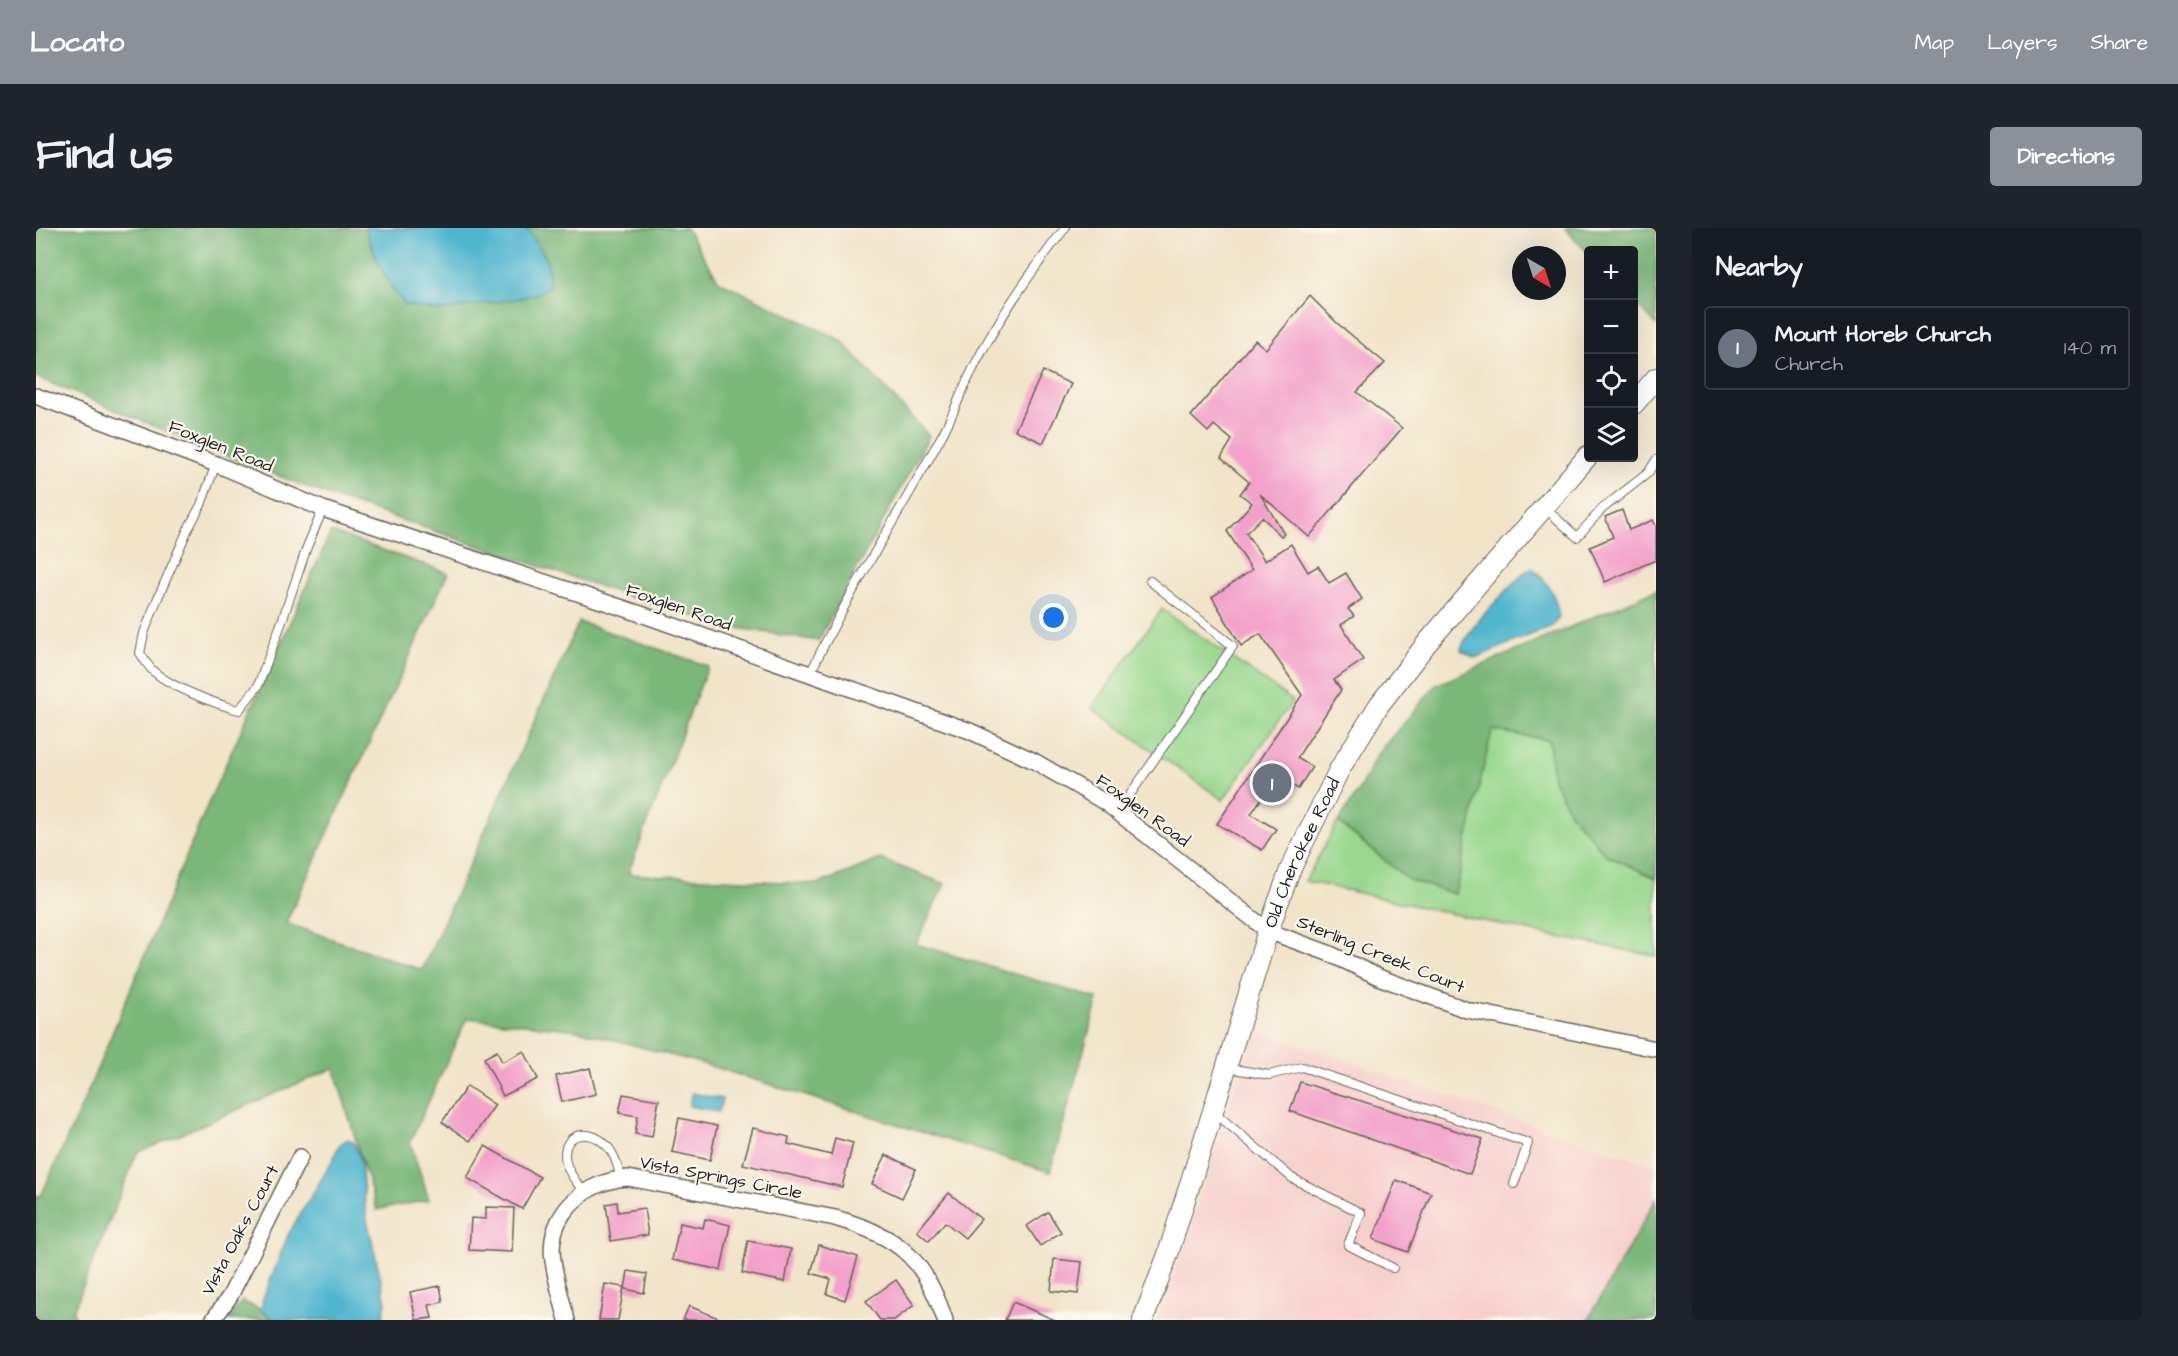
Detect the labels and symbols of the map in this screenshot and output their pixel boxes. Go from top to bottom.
north arrow [1512,246,1566,300]
street label: Foxglen Road [165,414,277,480]
street label: Foxglen Road [622,578,735,638]
your location [1039,603,1068,632]
pin: 1 [1252,760,1292,806]
street label: Foxglen Road [1090,768,1195,854]
street label: Old Cherokee Road [1258,774,1346,931]
street label: Sterling Creek Court [1293,909,1469,1001]
street label: Vista Springs Circle [637,1149,804,1207]
street label: Vista Oaks Court [196,1160,286,1300]

